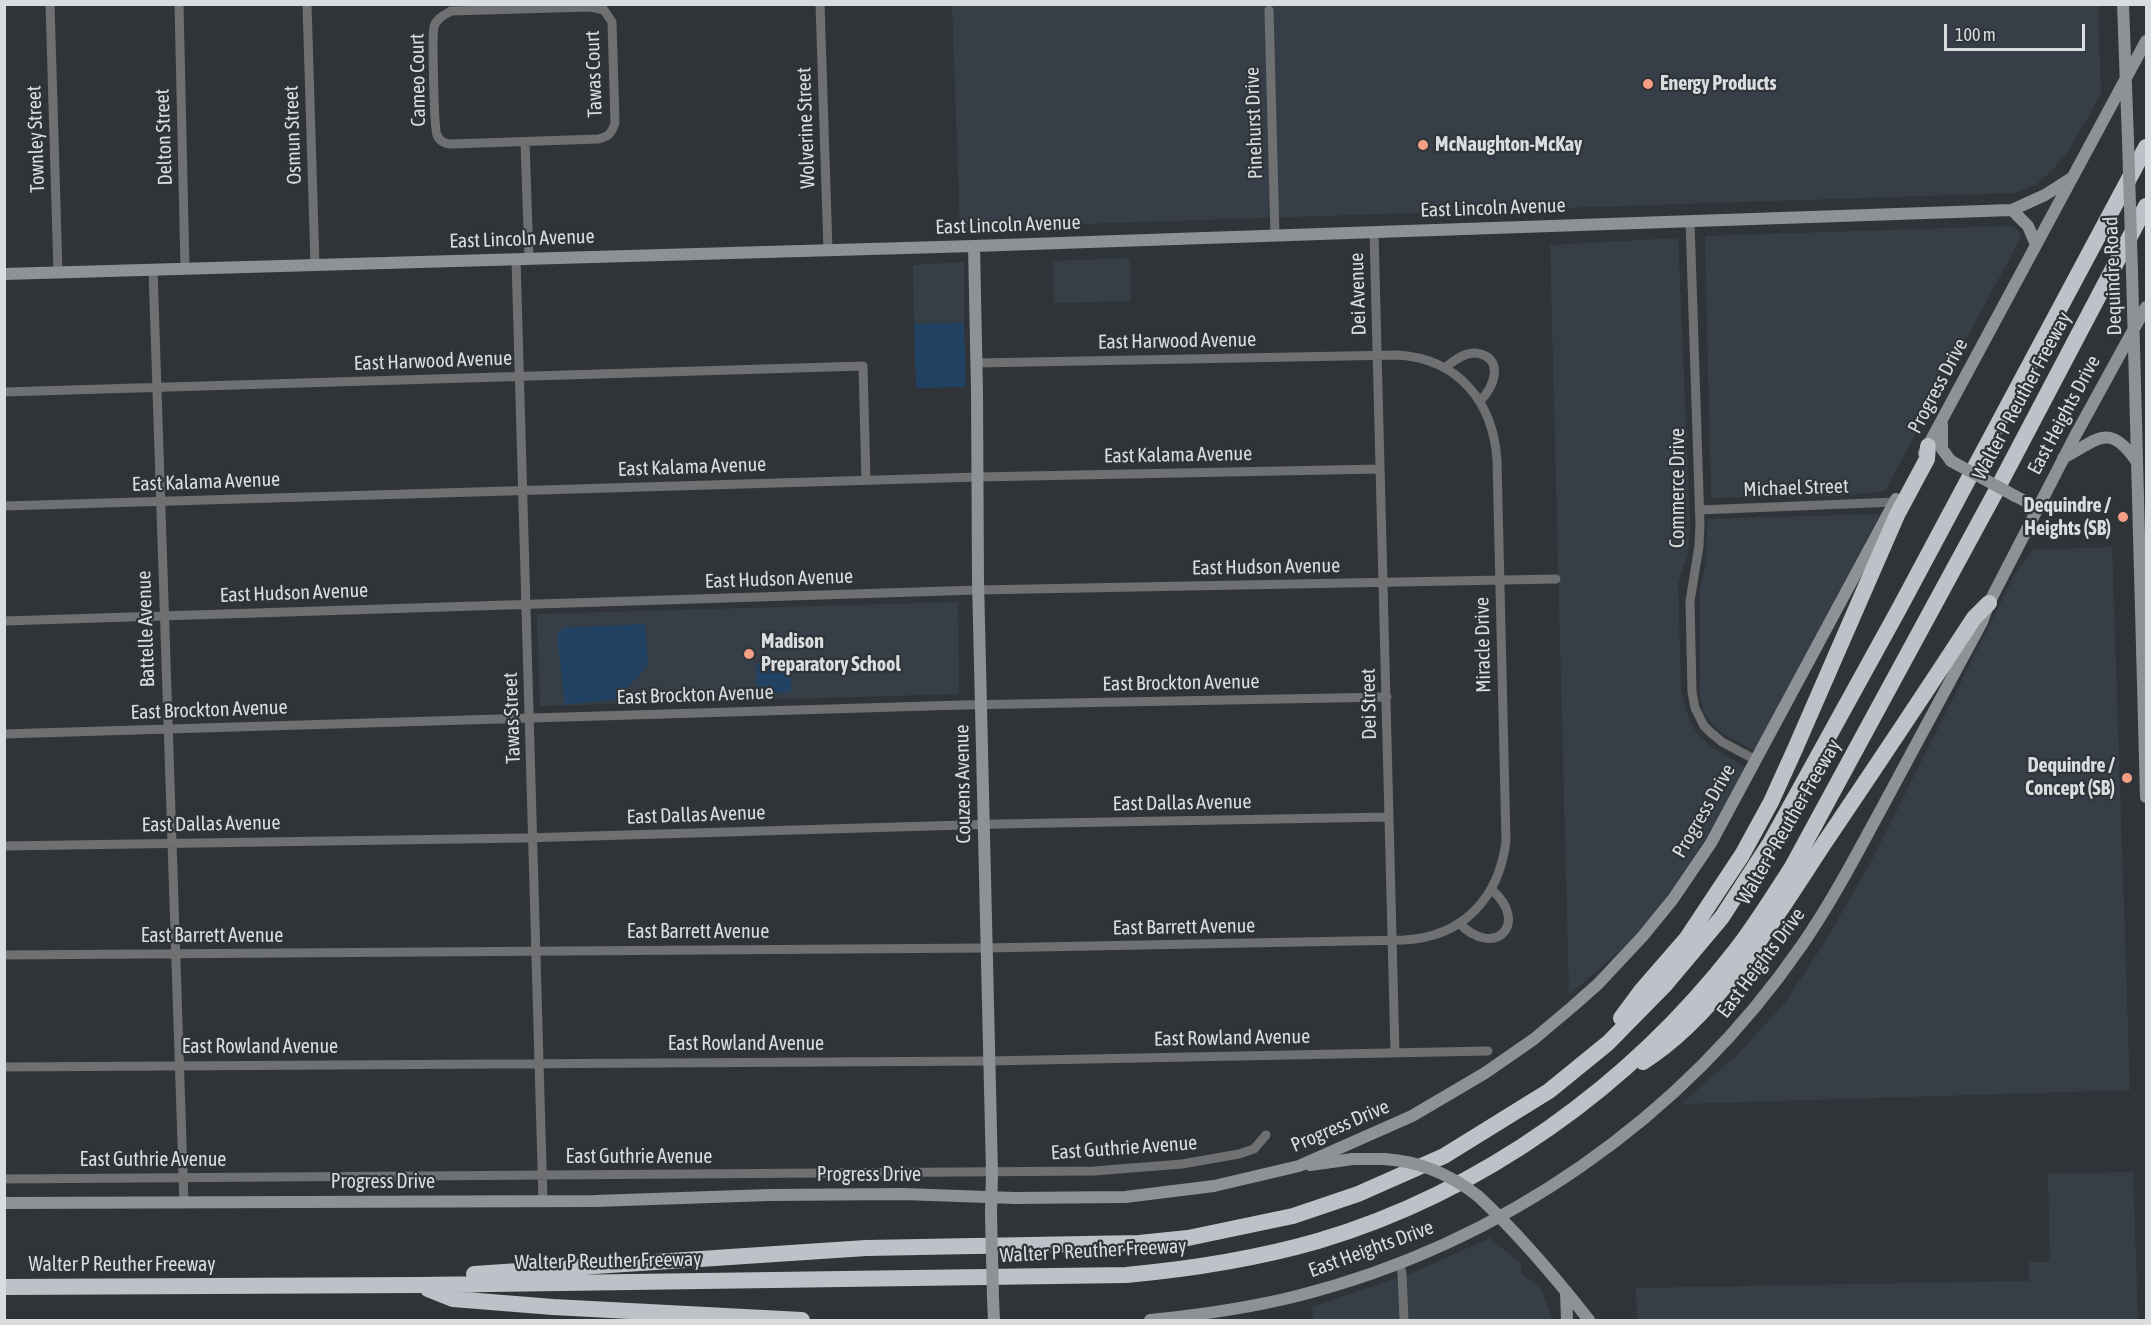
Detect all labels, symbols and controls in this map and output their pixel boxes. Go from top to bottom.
scale bar [1947,12,2088,50]
text: 100 m [1955,24,1996,45]
street label: Tawas Court [580,30,608,118]
street label: Cameo Court [405,33,431,127]
street label: Pinehurst Drive [1240,66,1268,180]
street label: Wolverine Street [792,67,820,189]
place label: Energy Products [1660,72,1777,96]
marker: Energy Products [1641,77,1655,91]
street label: Townley Street [22,85,50,193]
street label: Osmun Street [279,85,307,185]
street label: Delton Street [150,88,178,186]
place label: McNaughton-McKay [1435,133,1582,157]
marker: McNaughton-McKay [1416,138,1430,152]
street label: East Lincoln Avenue [1420,193,1566,223]
street label: East Lincoln Avenue [935,210,1081,240]
street label: Dequindre Road [2099,216,2127,336]
street label: East Lincoln Avenue [449,224,595,254]
street label: Dei Avenue [1345,252,1371,336]
street label: Walter P Reuther Freeway [1968,308,2076,484]
street label: East Harwood Avenue [1098,328,1256,354]
street label: Progress Drive [1903,334,1973,438]
street label: East Harwood Avenue [353,346,513,376]
street label: East Heights Drive [2023,351,2105,479]
street label: Commerce Drive [1666,428,1690,548]
street label: East Kalama Avenue [1104,442,1252,468]
street label: East Kalama Avenue [617,452,767,482]
street label: East Kalama Avenue [131,467,281,497]
street label: Michael Street [1743,474,1849,502]
place label: Dequindre / Heights (SB) [2023,494,2111,541]
marker: Dequindre / Heights (SB) [2116,510,2130,524]
street label: East Hudson Avenue [1192,554,1340,580]
street label: East Hudson Avenue [704,564,854,594]
street label: Battelle Avenue [132,570,160,688]
street label: East Hudson Avenue [219,578,369,608]
street label: Miracle Drive [1470,597,1496,693]
place label: Madison Preparatory School [761,630,901,677]
marker: Madison Preparatory School [742,647,756,661]
street label: Dei Street [1356,668,1382,740]
street label: East Brockton Avenue [1102,670,1260,696]
street label: Tawas Street [498,672,526,764]
street label: East Brockton Avenue [616,680,774,710]
street label: East Brockton Avenue [130,695,288,725]
street label: Couzens Avenue [950,724,976,844]
street label: Walter P Reuther Freeway [1732,735,1846,909]
place label: Dequindre / Concept (SB) [2025,754,2115,801]
street label: Progress Drive [1668,760,1740,862]
marker: Dequindre / Concept (SB) [2120,771,2134,785]
street label: East Dallas Avenue [1112,790,1252,816]
street label: East Dallas Avenue [626,801,766,829]
street label: East Dallas Avenue [141,811,281,837]
street label: East Heights Drive [1712,903,1810,1023]
street label: East Barrett Avenue [1112,914,1256,940]
street label: East Barrett Avenue [627,920,769,944]
street label: East Barrett Avenue [141,924,283,948]
street label: East Rowland Avenue [1154,1025,1310,1051]
street label: East Rowland Avenue [668,1032,824,1056]
street label: East Rowland Avenue [182,1035,338,1059]
street label: Progress Drive [1287,1095,1393,1157]
street label: East Guthrie Avenue [1050,1131,1198,1165]
street label: East Guthrie Avenue [566,1145,712,1169]
street label: East Guthrie Avenue [80,1148,226,1172]
street label: Progress Drive [817,1163,921,1187]
street label: Progress Drive [331,1170,435,1194]
street label: East Heights Drive [1305,1215,1437,1283]
street label: Walter P Reuther Freeway [999,1234,1187,1268]
street label: Walter P Reuther Freeway [514,1247,702,1275]
street label: Walter P Reuther Freeway [29,1253,215,1277]

